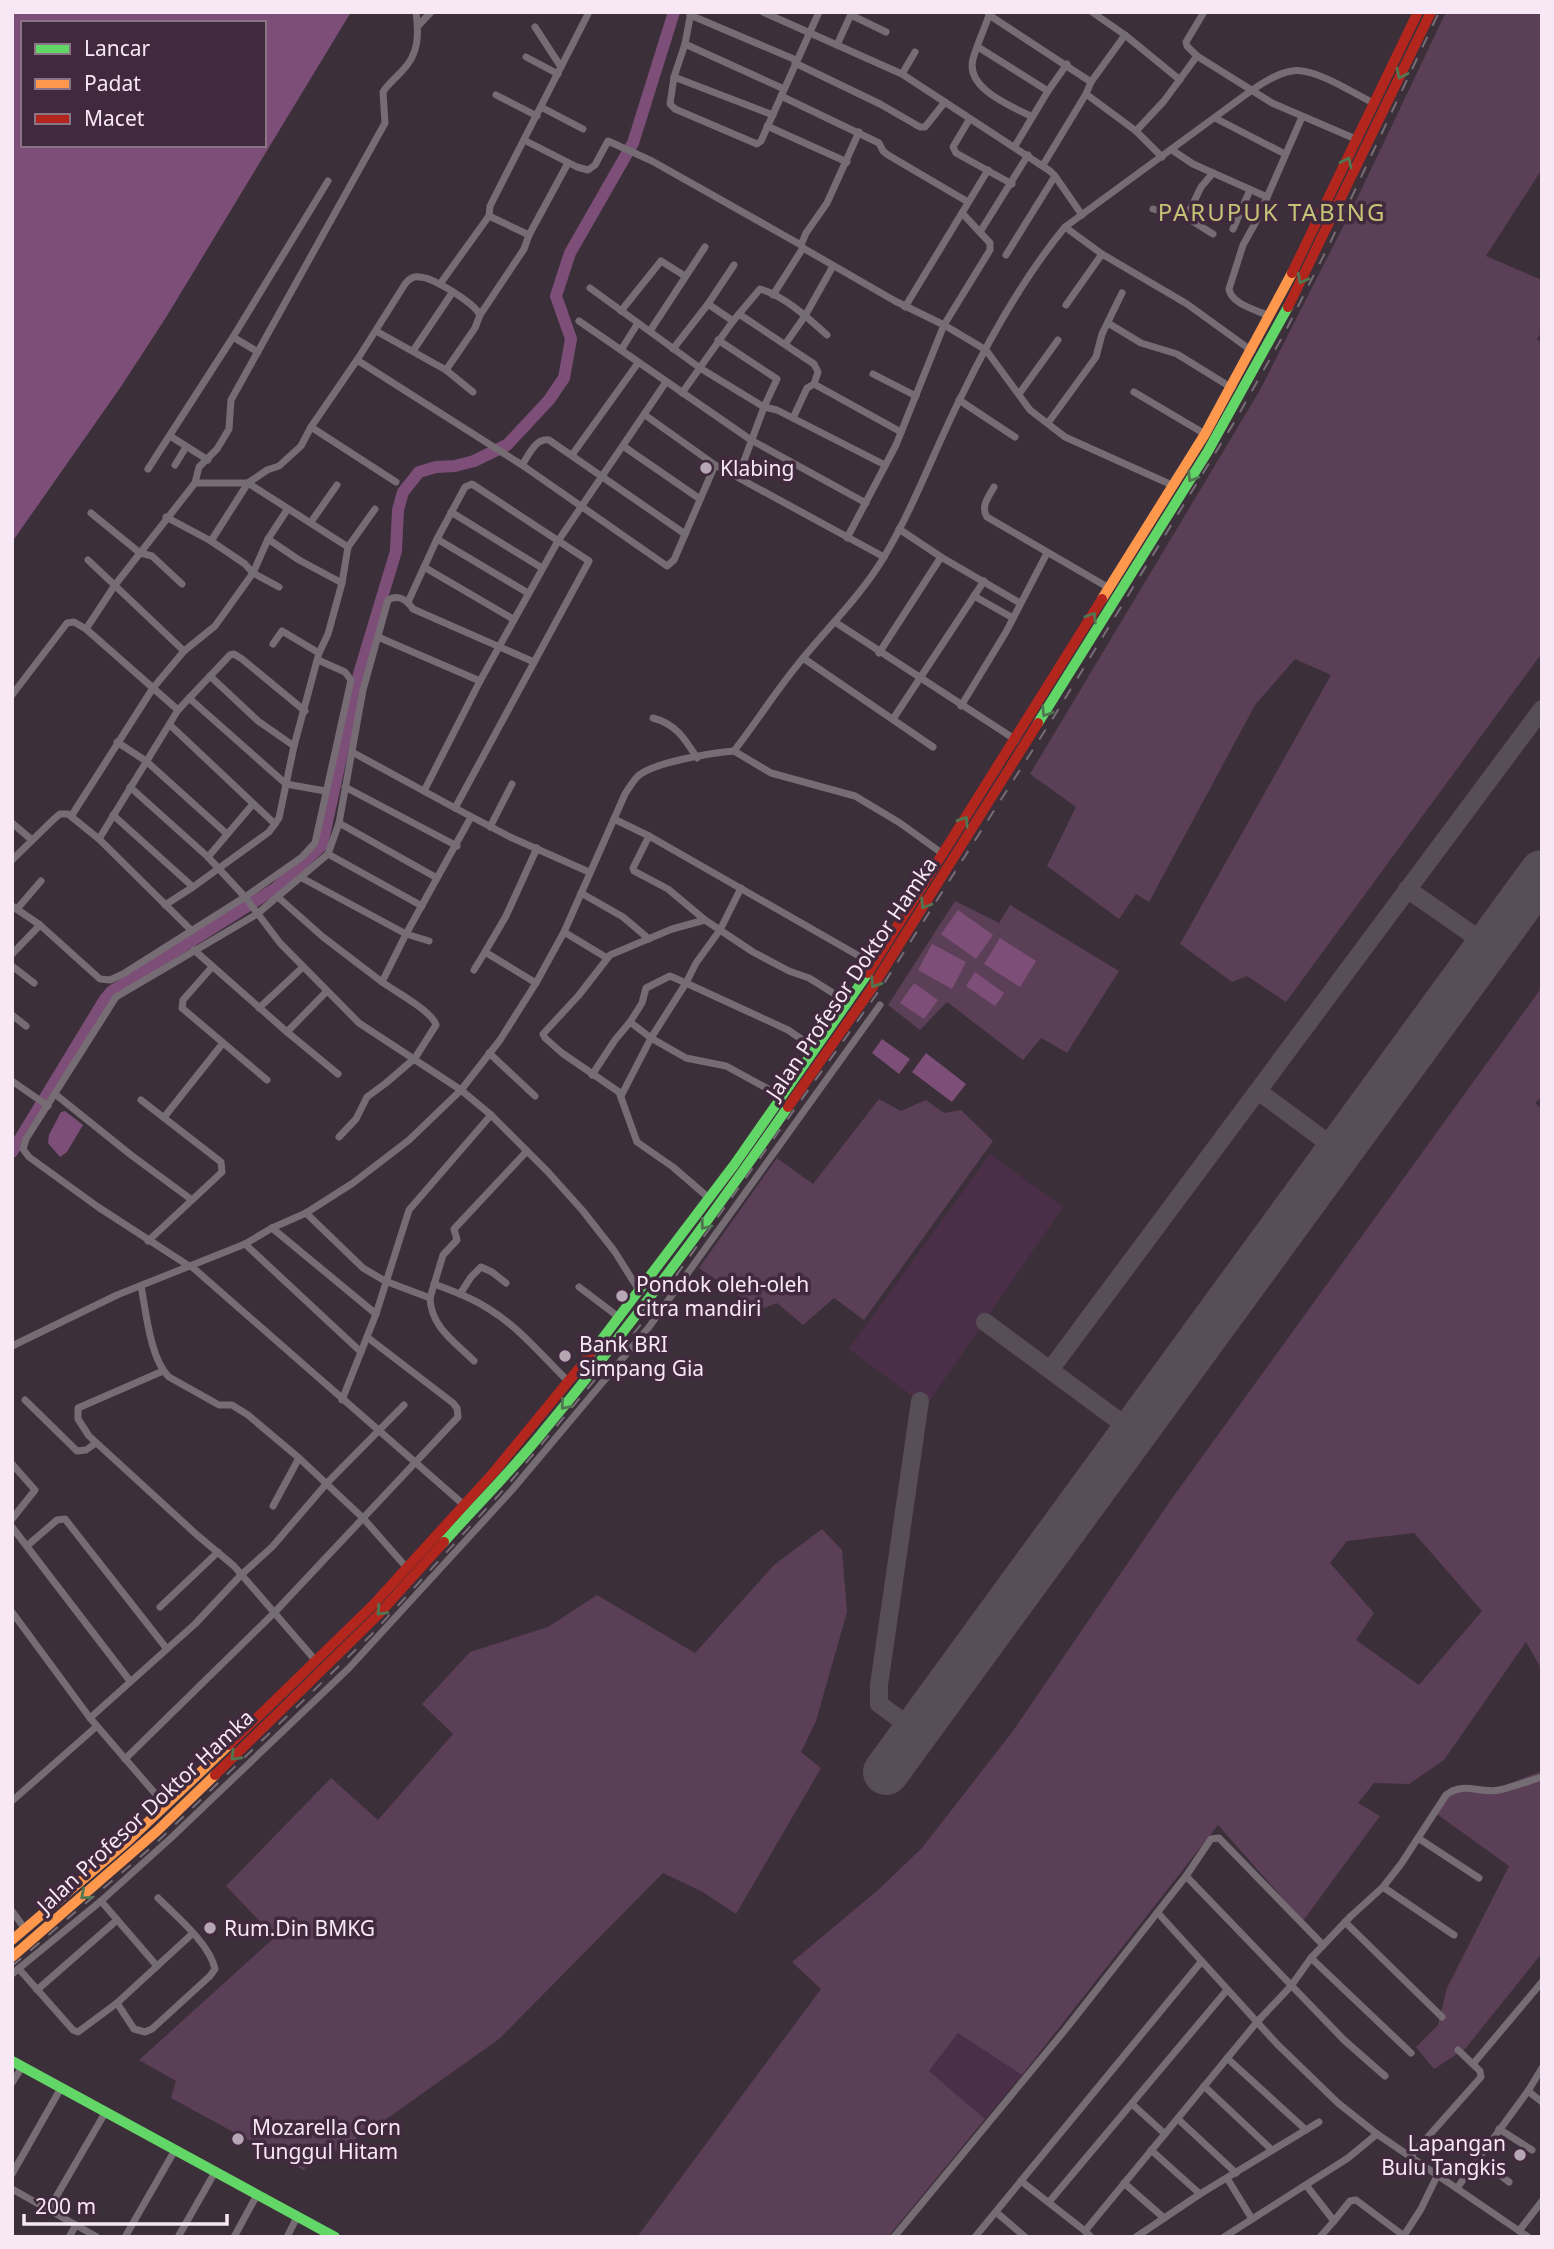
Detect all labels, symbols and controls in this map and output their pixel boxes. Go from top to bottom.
legend [21,21,266,147]
text: Lancar [84,34,151,62]
one-way arrow [1396,67,1410,79]
text: Padat [84,69,141,97]
text: Macet [84,104,145,132]
one-way arrow [1339,157,1353,169]
district label: PARUPUK TABING [1158,195,1386,228]
one-way arrow [1297,271,1311,284]
place label: Klabing [720,454,794,482]
marker: Klabing [698,460,714,476]
one-way arrow [1187,470,1200,483]
one-way arrow [1084,611,1097,624]
one-way arrow [1042,705,1055,718]
one-way arrow [956,815,969,828]
street label: Jalan Profesor Doktor Hamka [758,851,943,1106]
one-way arrow [920,896,933,909]
one-way arrow [870,976,883,989]
one-way arrow [700,1217,713,1230]
place label: Pondok oleh-oleh citra mandiri [636,1270,809,1322]
marker: Pondok oleh-oleh citra mandiri [614,1288,630,1304]
place label: Bank BRI Simpang Gia [579,1330,704,1382]
marker: Bank BRI Simpang Gia [557,1348,573,1364]
one-way arrow [561,1396,573,1409]
one-way arrow [377,1603,390,1616]
street label: Jalan Profesor Doktor Hamka [29,1703,259,1920]
one-way arrow [230,1747,243,1760]
one-way arrow [80,1887,93,1899]
place label: Rum.Din BMKG [224,1914,375,1942]
marker: Rum.Din BMKG [202,1920,218,1936]
place label: Mozarella Corn Tunggul Hitam [252,2113,401,2165]
place label: Lapangan Bulu Tangkis [1381,2129,1506,2181]
marker: Mozarella Corn Tunggul Hitam [230,2131,246,2147]
marker: Lapangan Bulu Tangkis [1512,2147,1528,2163]
scale bar [24,2182,228,2226]
text: 200 m [35,2192,96,2220]

